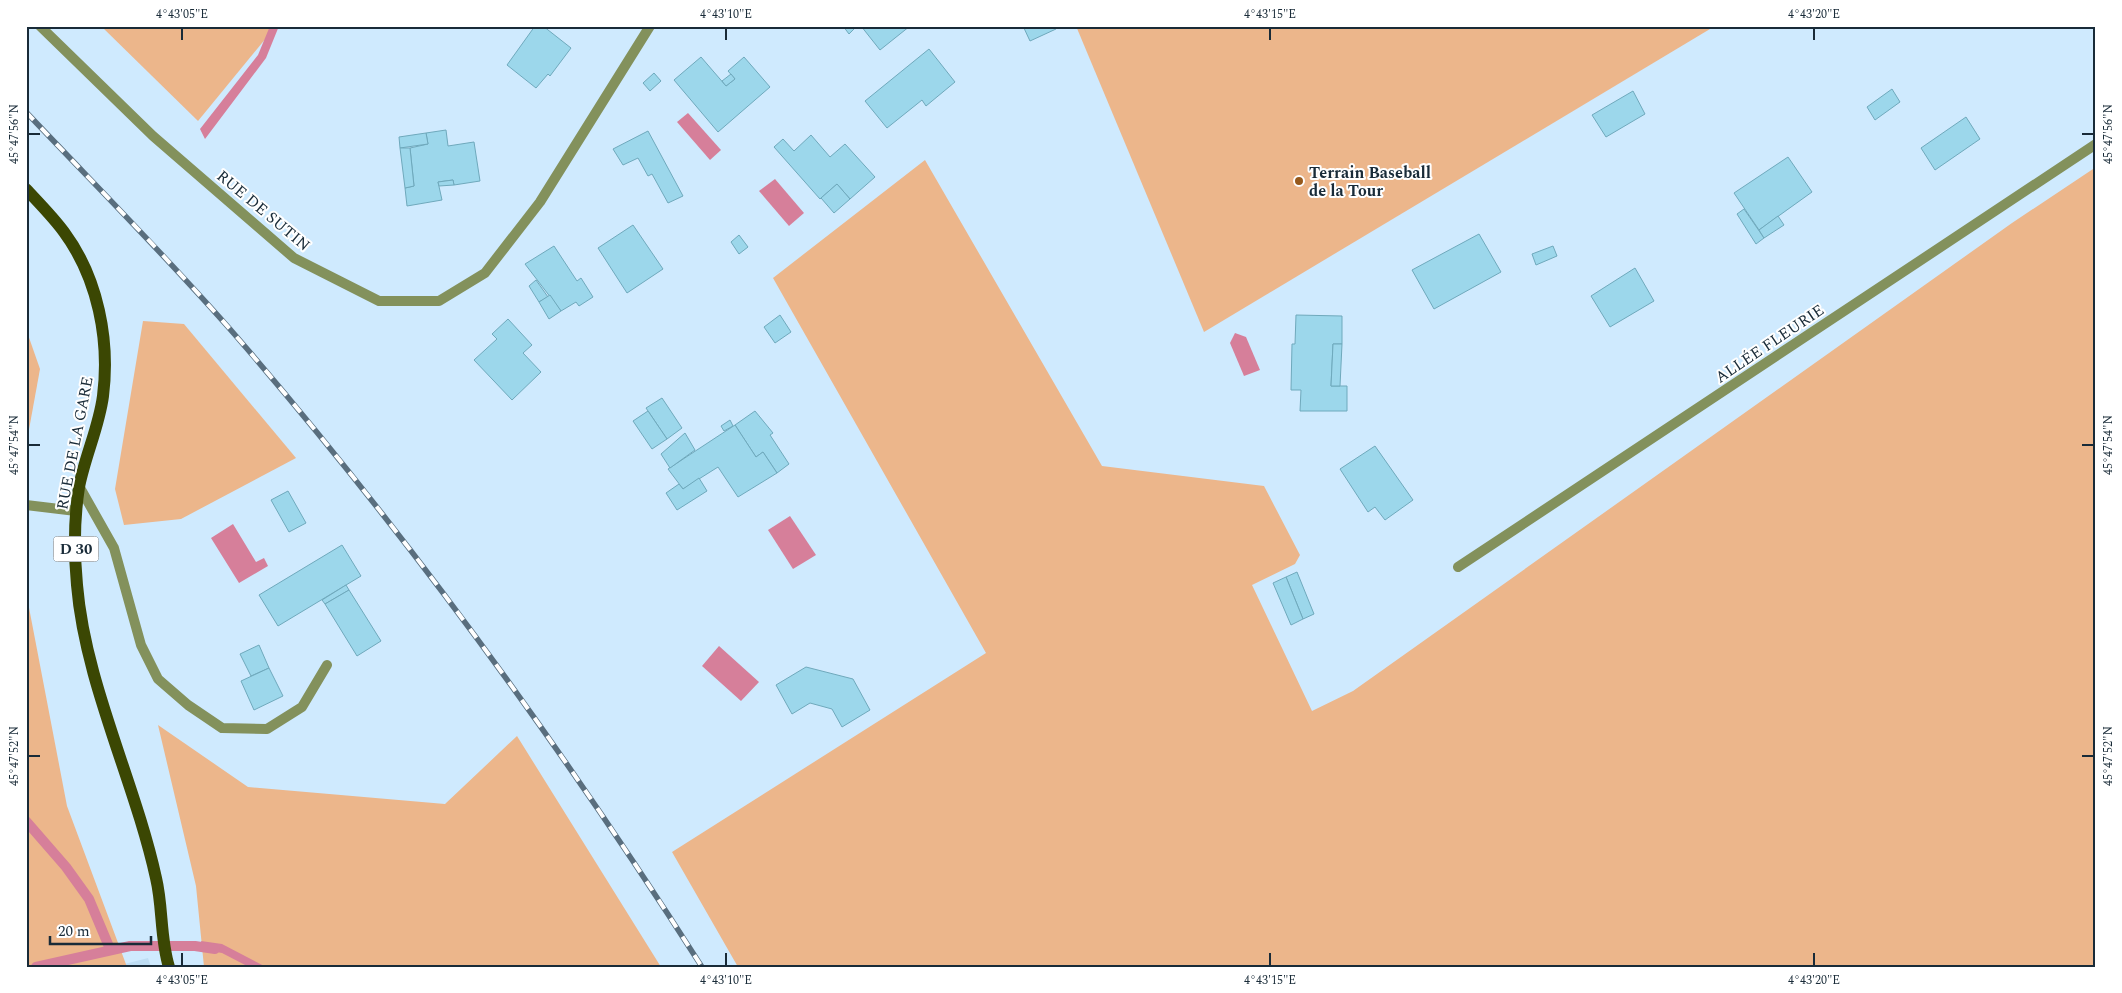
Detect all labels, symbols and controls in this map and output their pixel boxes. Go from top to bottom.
text: 4°43'05"E [156,5,208,24]
text: 4°43'10"E [700,5,752,24]
text: 4°43'15"E [1244,5,1296,24]
text: 4°43'20"E [1788,5,1840,24]
text: 45°47'56"N [5,104,24,164]
text: 45°47'56"N [2099,104,2118,164]
place label: Terrain Baseball de la Tour [1309,161,1431,203]
street label: RUE DE SUTIN [211,164,315,257]
marker: Terrain Baseball de la Tour [1293,175,1305,187]
street label: ALLÉE FLEURIE [1710,298,1829,389]
street label: RUE DE LA GARE [50,375,100,512]
text: 45°47'54"N [5,415,24,475]
text: 45°47'54"N [2099,415,2118,475]
road number: D 30 [54,536,98,562]
text: 45°47'52"N [5,726,24,786]
text: 45°47'52"N [2099,726,2118,786]
scale bar [50,913,151,945]
text: 20 m [58,920,90,943]
text: 4°43'05"E [156,971,208,990]
text: 4°43'10"E [700,971,752,990]
text: 4°43'15"E [1244,971,1296,990]
text: 4°43'20"E [1788,971,1840,990]

